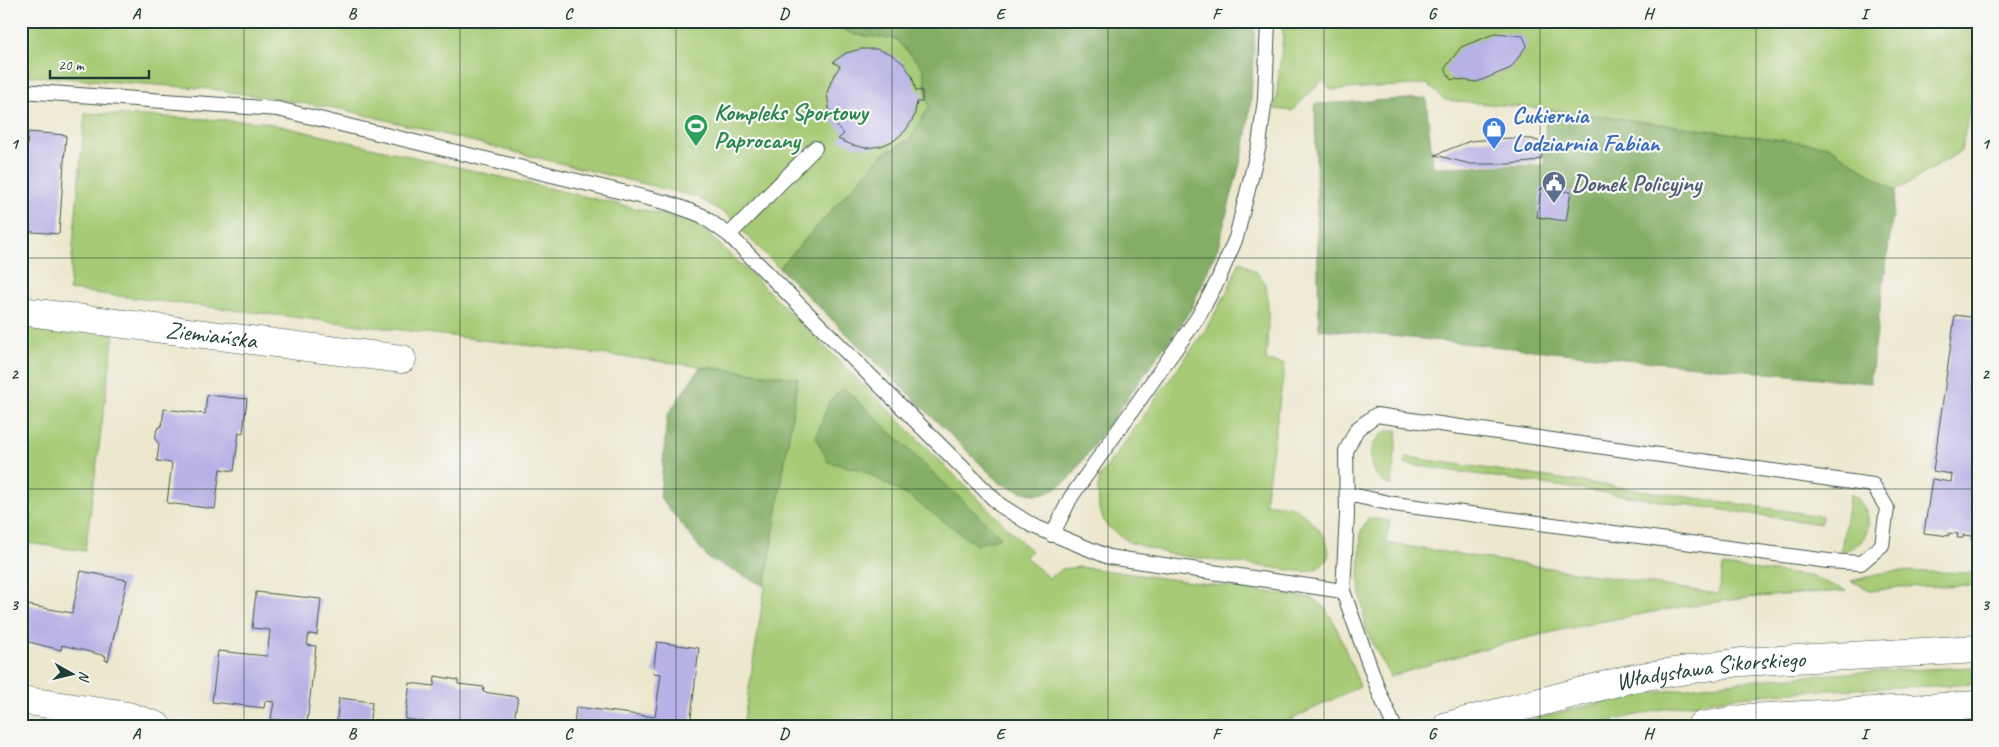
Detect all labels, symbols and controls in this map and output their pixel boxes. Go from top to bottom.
text: A [132,4,142,24]
text: B [348,4,358,24]
text: C [564,4,574,24]
text: D [779,4,790,24]
text: E [996,4,1007,24]
text: F [1212,4,1223,24]
text: G [1428,4,1438,24]
text: H [1643,4,1655,24]
text: I [1861,4,1871,24]
scale bar [50,48,149,80]
text: 20 m [58,56,85,75]
place label: Kompleks Sportowy Paprocany [714,97,870,155]
place label: Cukiernia Lodziarnia Fabian [1512,100,1662,158]
sports icon: Kompleks Sportowy Paprocany [683,113,709,147]
shop icon: Cukiernia Lodziarnia Fabian [1481,116,1507,150]
text: 1 [10,134,19,154]
text: 1 [1981,134,1990,154]
place label: Domek Policyjny [1572,168,1703,198]
public building icon: Domek Policyjny [1541,170,1567,204]
street label: Ziemiańska [164,314,260,356]
text: 2 [10,364,19,384]
text: 2 [1981,364,1990,384]
text: 3 [10,595,19,615]
text: 3 [1981,595,1990,615]
street label: Władysława Sikorskiego [1612,643,1807,697]
north arrow [48,650,98,700]
text: N [75,670,93,684]
text: A [132,724,142,744]
text: B [348,724,358,744]
text: C [564,724,574,744]
text: D [779,724,790,744]
text: E [996,724,1007,744]
text: F [1212,724,1223,744]
text: G [1428,724,1438,744]
text: H [1643,724,1655,744]
text: I [1861,724,1871,744]

